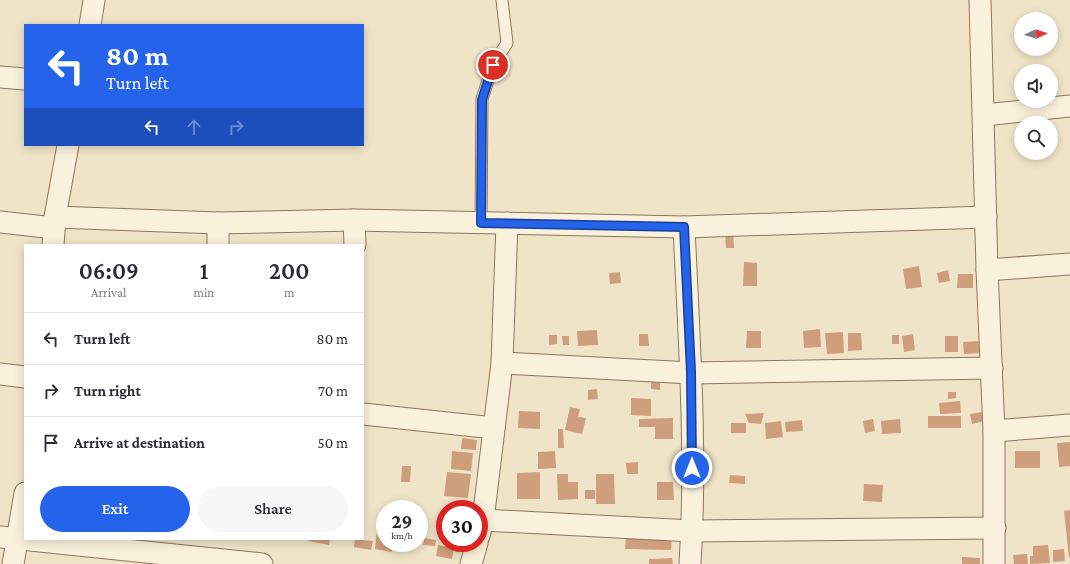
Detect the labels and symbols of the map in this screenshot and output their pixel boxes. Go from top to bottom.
north arrow [1014,12,1058,56]
pin [476,48,510,82]
position arrow [671,447,713,489]
speed limit sign: 30 [436,500,488,552]

